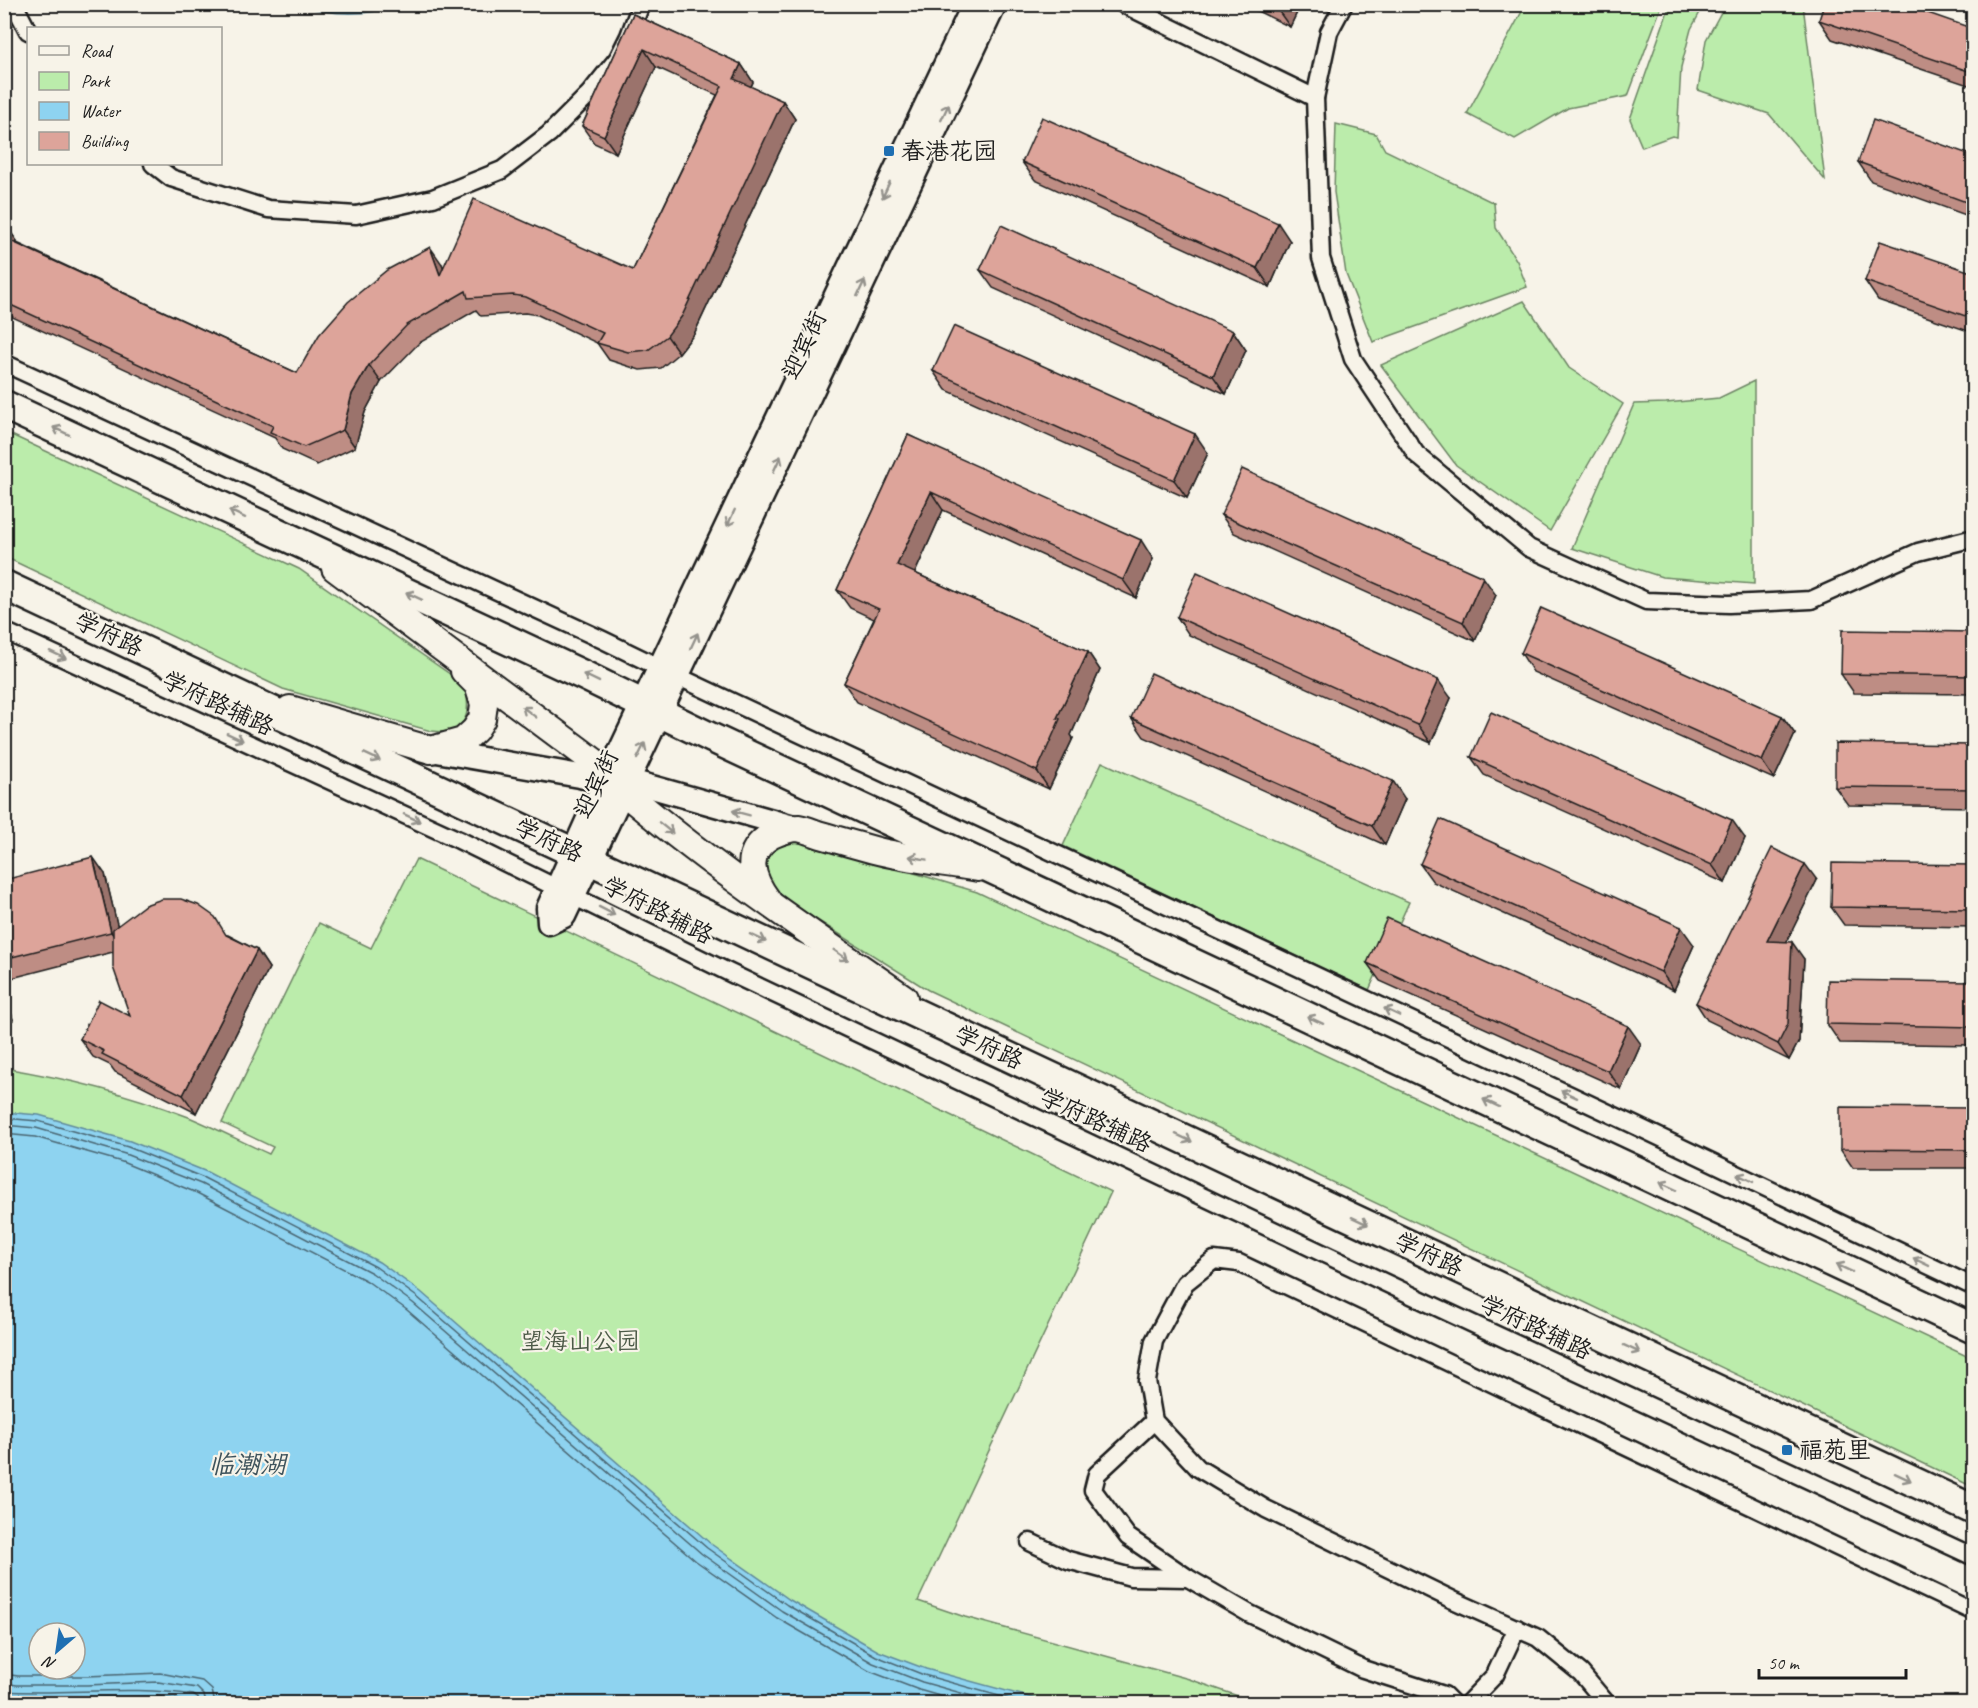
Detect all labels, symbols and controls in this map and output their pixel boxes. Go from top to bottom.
legend [27,27,222,165]
text: Road [81,40,114,62]
text: Park [81,70,111,92]
text: Water [81,100,122,122]
one-way arrow [939,103,951,121]
text: Building [81,130,130,152]
place label: 春港花园 [901,136,997,166]
marker: 春港花园 [882,144,896,158]
one-way arrow [880,181,892,199]
one-way arrow [856,280,868,298]
street label: 迎宾街 [775,306,833,384]
one-way arrow [52,425,70,437]
one-way arrow [772,456,784,474]
one-way arrow [229,507,247,519]
one-way arrow [725,509,737,527]
one-way arrow [405,590,423,602]
street label: 学府路 [70,605,148,663]
one-way arrow [689,632,700,650]
one-way arrow [48,650,66,662]
street label: 学府路辅路 [157,664,279,742]
one-way arrow [582,672,600,684]
one-way arrow [522,705,538,718]
one-way arrow [225,731,243,743]
one-way arrow [635,743,647,761]
street label: 迎宾街 [567,745,625,823]
one-way arrow [363,751,381,763]
one-way arrow [731,807,750,818]
street label: 学府路 [510,811,588,869]
one-way arrow [403,813,421,825]
one-way arrow [658,822,674,835]
one-way arrow [909,852,928,863]
street label: 学府路辅路 [598,869,718,951]
one-way arrow [598,906,616,918]
one-way arrow [748,933,766,945]
one-way arrow [833,949,849,961]
one-way arrow [1384,1005,1402,1017]
one-way arrow [1306,1014,1324,1026]
street label: 学府路 [950,1018,1028,1076]
street label: 学府路辅路 [1035,1081,1157,1159]
one-way arrow [1560,1088,1578,1100]
one-way arrow [1483,1097,1501,1108]
one-way arrow [1174,1133,1192,1145]
one-way arrow [1736,1171,1754,1183]
one-way arrow [1659,1179,1677,1191]
one-way arrow [1351,1216,1369,1228]
street label: 学府路 [1390,1225,1468,1283]
one-way arrow [1912,1256,1930,1267]
one-way arrow [1836,1262,1854,1274]
street label: 学府路辅路 [1475,1288,1597,1366]
park label: 望海山公园 [520,1326,640,1356]
one-way arrow [1622,1344,1640,1356]
place label: 福苑里 [1799,1435,1871,1465]
marker: 福苑里 [1780,1443,1794,1457]
water label: 临潮湖 [208,1448,289,1481]
one-way arrow [1894,1471,1912,1483]
north arrow [27,1621,87,1681]
scale bar [1759,1642,1906,1680]
text: N [38,1651,59,1674]
text: 50 m [1768,1652,1801,1674]

